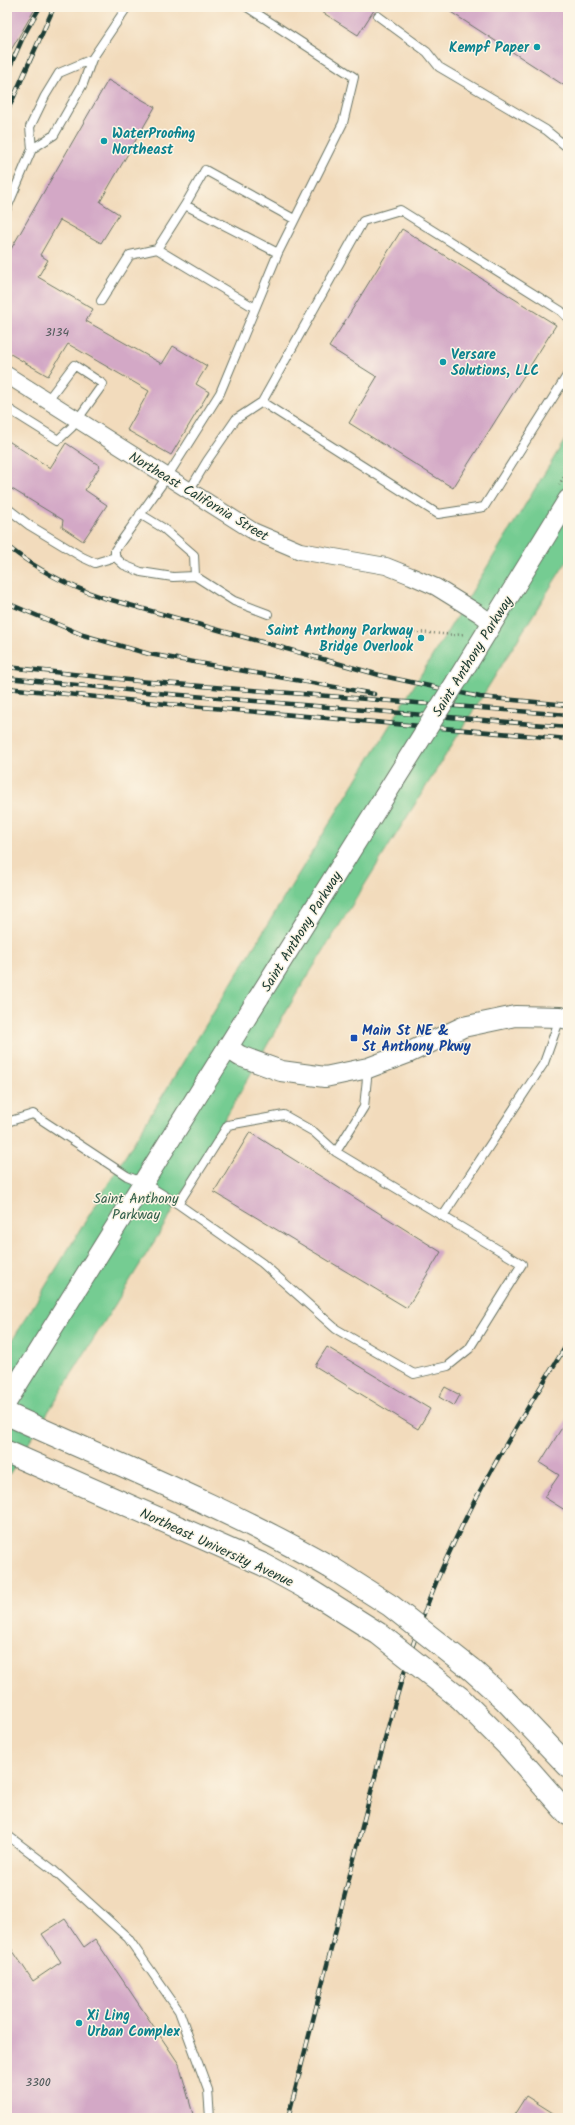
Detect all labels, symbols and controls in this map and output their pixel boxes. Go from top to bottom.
place label: Kempf Paper [449,37,530,59]
marker: Kempf Paper [532,42,542,52]
place label: WaterProofing Northeast [112,123,196,161]
marker: WaterProofing Northeast [99,136,109,146]
house number: 3134 [45,323,69,342]
place label: Versare Solutions, LLC [451,344,539,382]
marker: Versare Solutions, LLC [438,357,448,367]
street label: Northeast California Street [124,446,273,548]
street label: Saint Anthony Parkway [427,592,519,721]
place label: Saint Anthony Parkway Bridge Overlook [266,620,414,658]
marker: Saint Anthony Parkway Bridge Overlook [416,633,426,643]
street label: Saint Anthony Parkway [256,867,348,996]
place label: Main St NE & St Anthony Pkwy [362,1020,472,1058]
marker: Main St NE & St Anthony Pkwy [349,1033,359,1043]
park label: Saint Anthony Parkway [93,1188,179,1226]
street label: Northeast University Avenue [136,1503,298,1594]
place label: Xi Ling Urban Complex [86,2005,180,2043]
marker: Xi Ling Urban Complex [74,2018,84,2028]
house number: 3300 [25,2073,51,2092]

